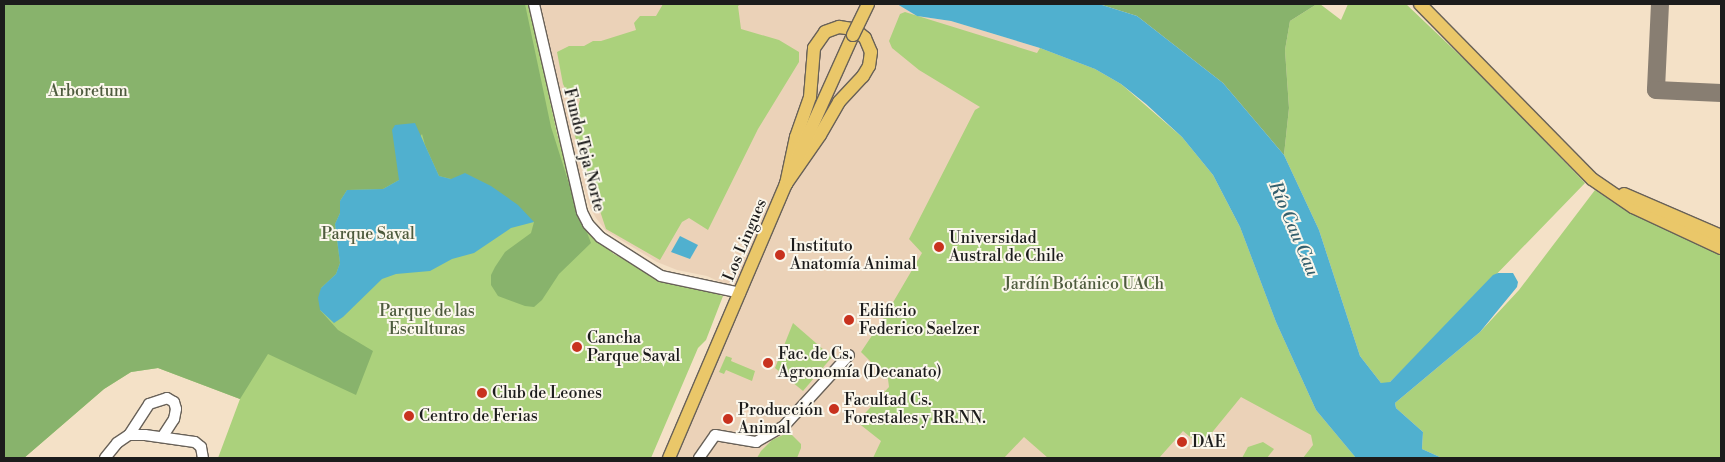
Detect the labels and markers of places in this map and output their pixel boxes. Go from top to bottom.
place label: Universidad Austral de Chile [949,228,1064,266]
place label: Instituto Anatomía Animal [790,236,916,274]
marker: Universidad Austral de Chile [933,241,945,253]
marker: Instituto Anatomía Animal [774,249,786,261]
place label: Edificio Federico Saelzer [859,301,979,339]
marker: Edificio Federico Saelzer [843,314,855,326]
place label: Cancha Parque Saval [587,328,680,366]
marker: Cancha Parque Saval [571,341,583,353]
place label: Fac. de Cs. Agronomía (Decanato) [778,344,942,382]
marker: Fac. de Cs. Agronomía (Decanato) [762,357,774,369]
place label: Club de Leones [492,383,602,403]
marker: Club de Leones [476,387,488,399]
place label: Facultad Cs. Forestales y RR.NN. [844,390,986,428]
place label: Producción Animal [738,400,823,438]
marker: Facultad Cs. Forestales y RR.NN. [828,403,840,415]
place label: Centro de Ferias [419,406,538,426]
marker: Centro de Ferias [403,410,415,422]
marker: Producción Animal [722,413,734,425]
place label: DAE [1192,432,1226,452]
marker: DAE [1176,436,1188,448]

